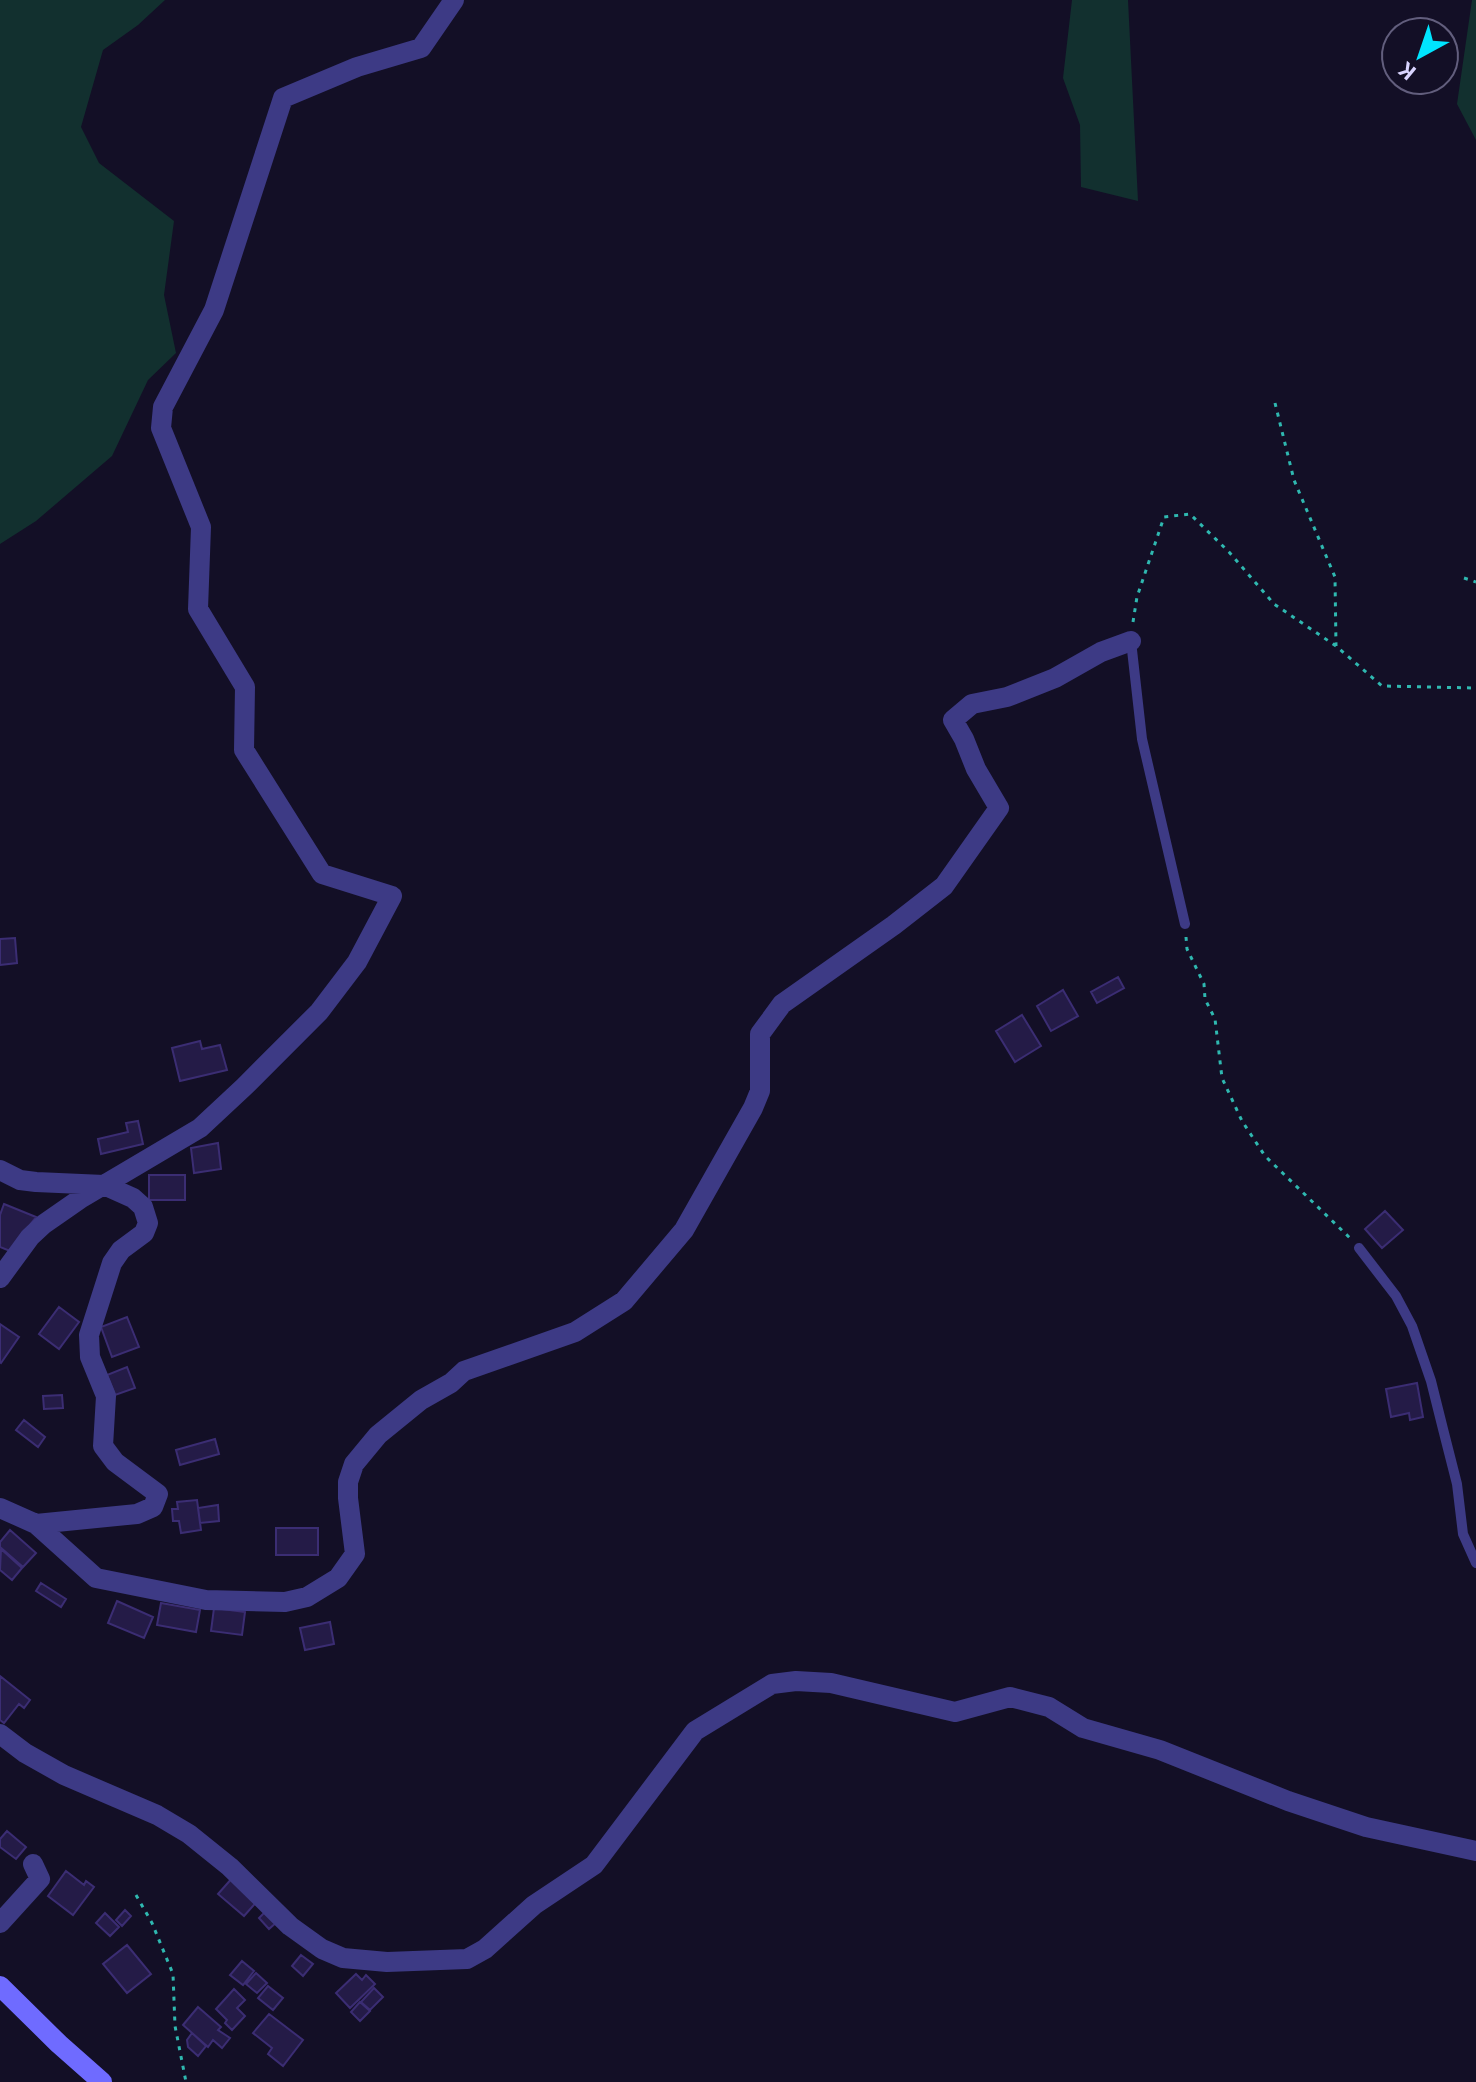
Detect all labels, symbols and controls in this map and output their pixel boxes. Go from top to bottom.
north arrow [1380,16,1460,96]
text: K [1393,58,1420,87]

